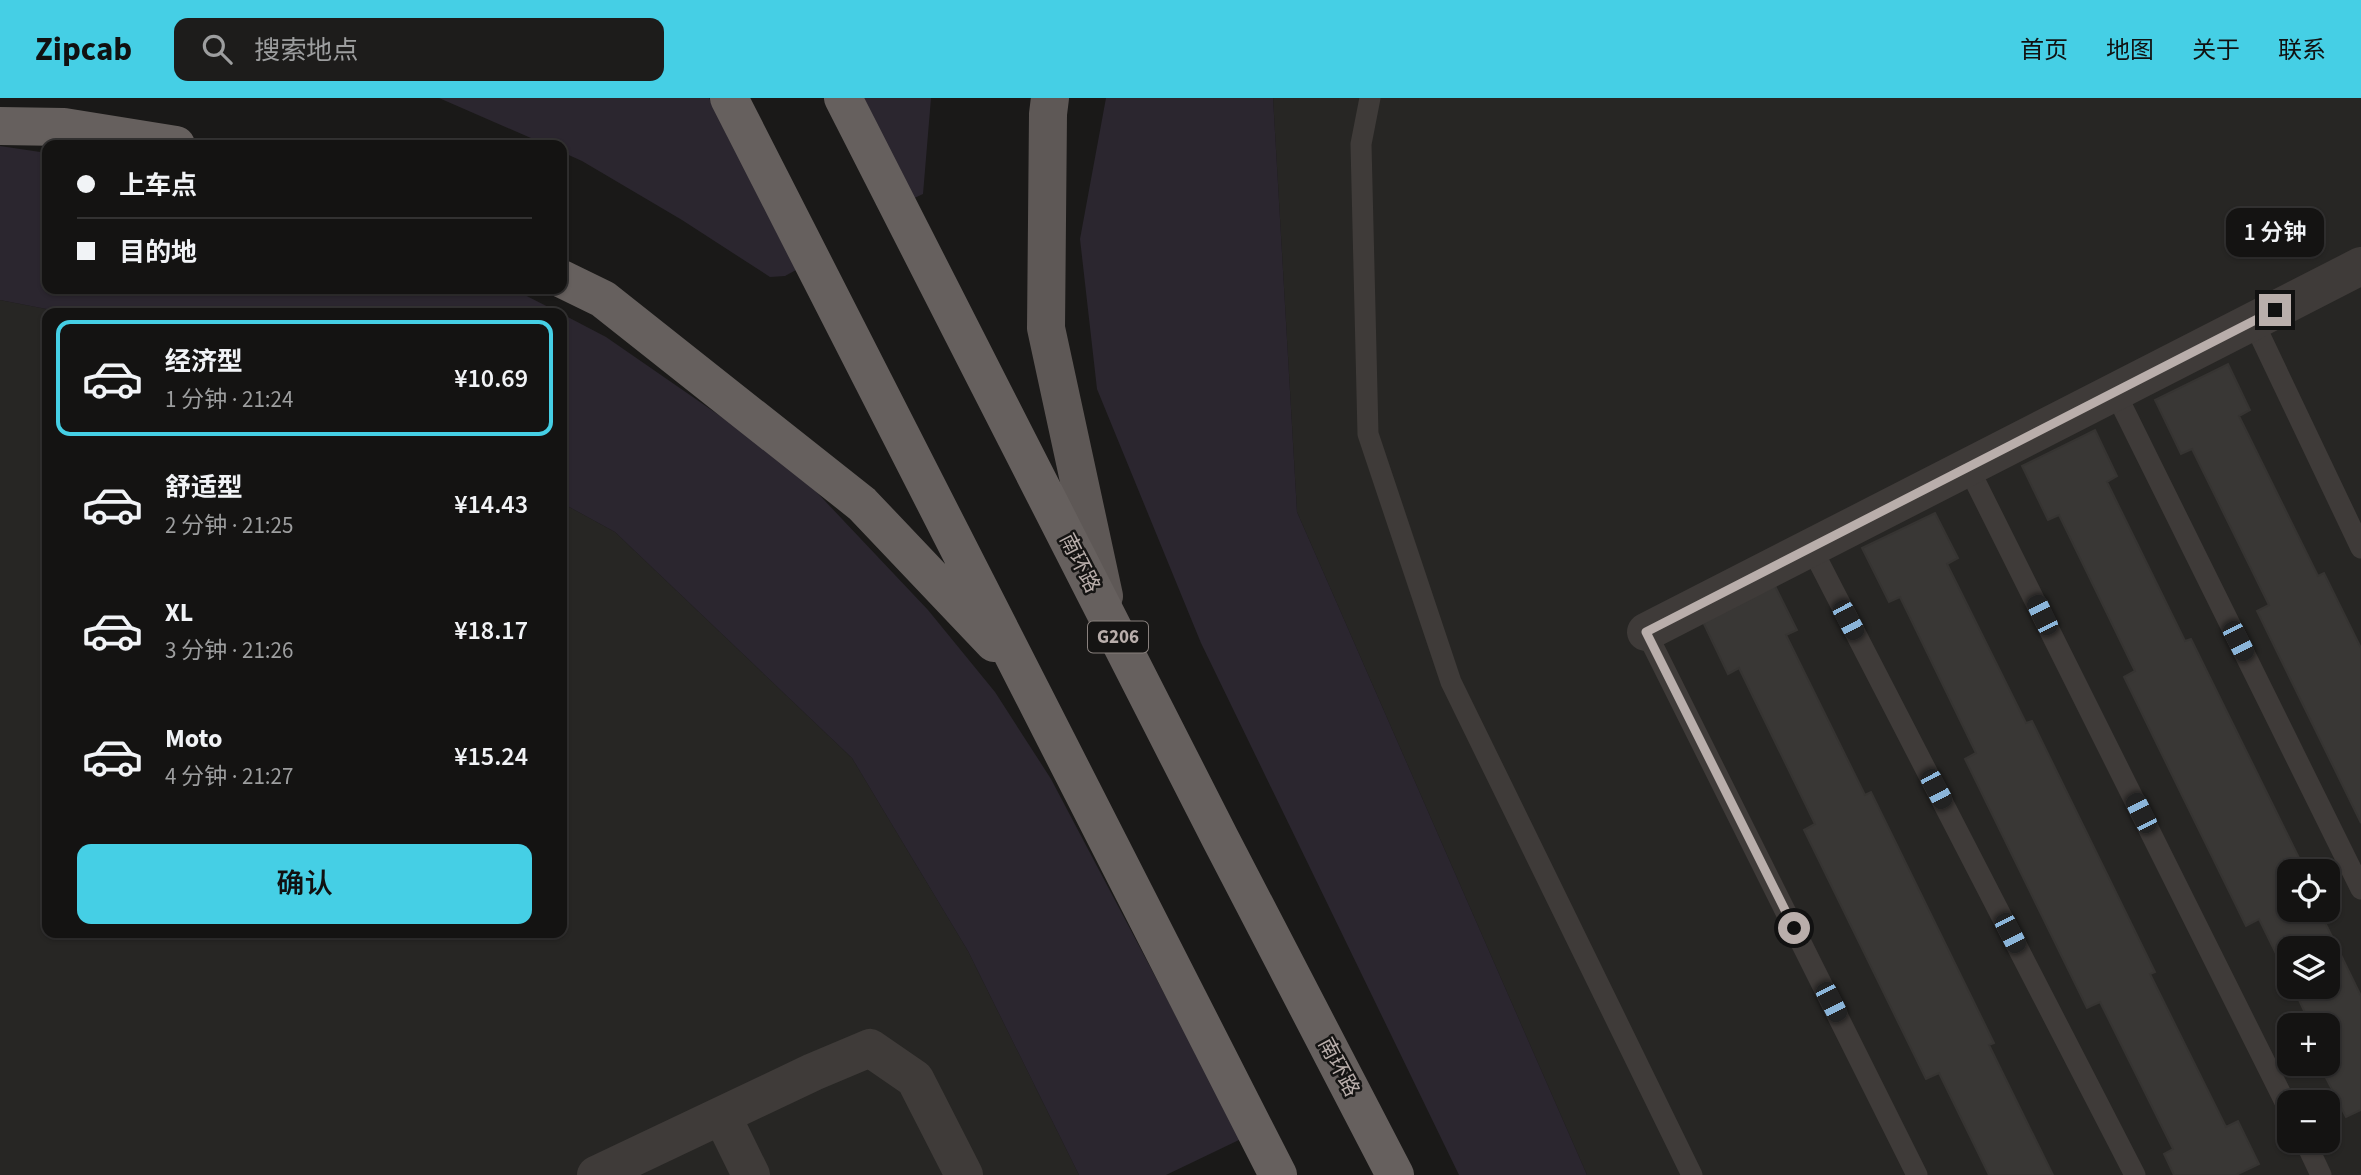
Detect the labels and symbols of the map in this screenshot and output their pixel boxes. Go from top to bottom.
callout: 1 分钟 [2226,208,2324,258]
route end [2259,294,2291,326]
street label: 南环路 [1052,528,1108,598]
car [2024,592,2061,638]
car [1829,597,1868,643]
car [2220,618,2257,664]
road number: G206 [1088,622,1148,652]
car [1917,766,1956,812]
car [2123,790,2160,836]
car [1992,910,2029,956]
route start [1778,912,1810,944]
car [1813,979,1850,1025]
street label: 南环路 [1311,1032,1367,1102]

